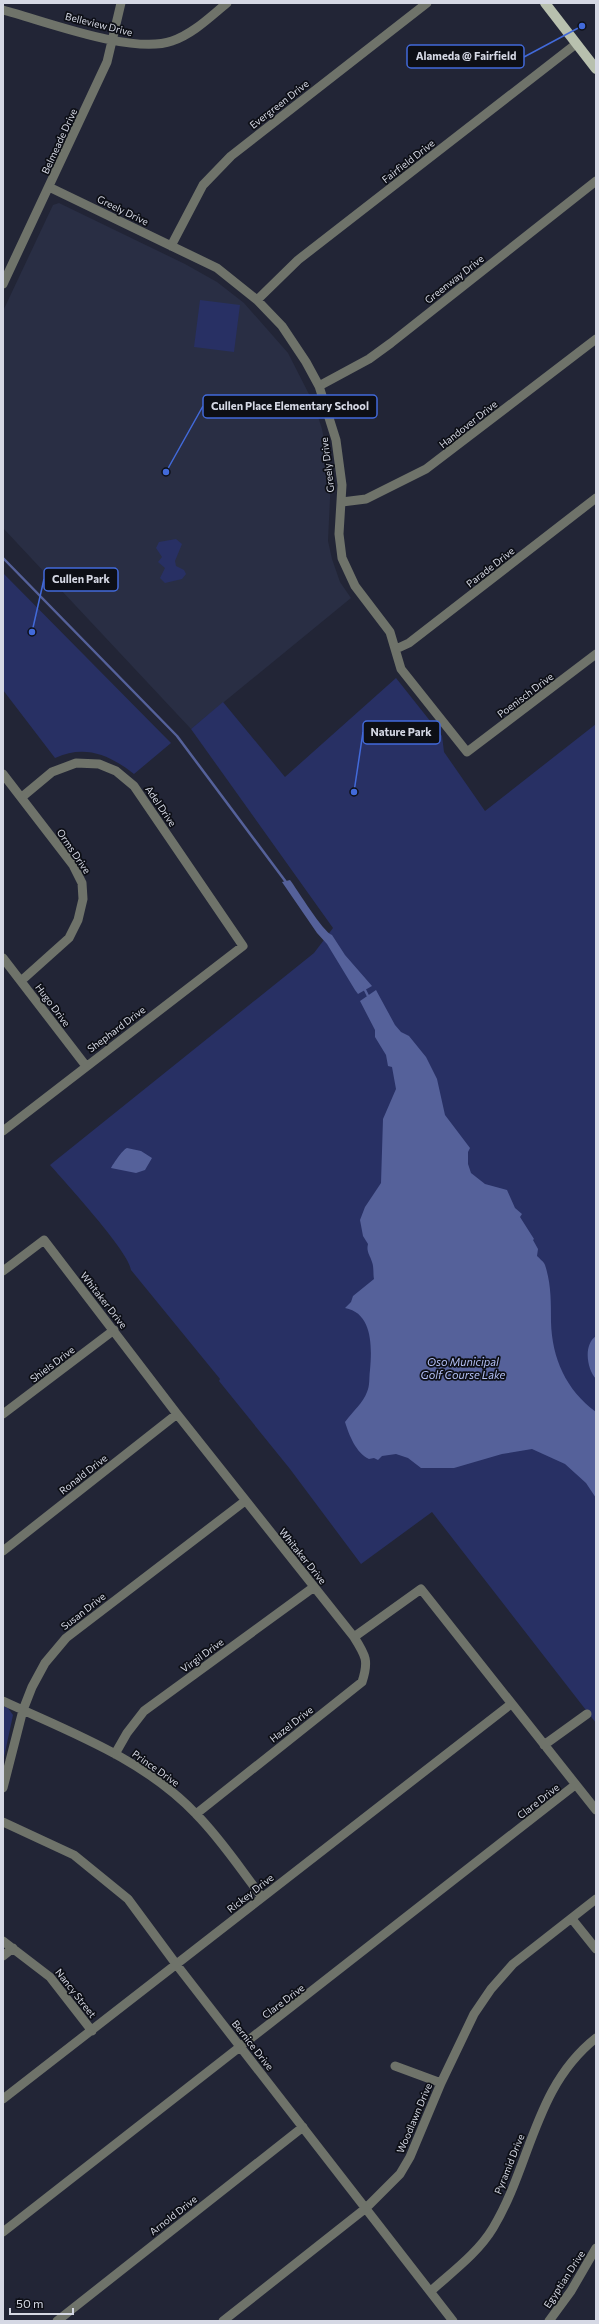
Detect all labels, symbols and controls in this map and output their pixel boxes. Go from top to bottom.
street label: Belleview Drive [64,10,134,38]
callout: Alameda @ Fairfield [407,45,524,68]
text: Alameda @ Fairfield [416,49,516,62]
street label: Evergreen Drive [247,77,311,131]
street label: Belmeade Drive [39,106,79,176]
street label: Fairfield Drive [379,137,437,185]
street label: Greely Drive [95,192,151,228]
street label: Greenway Drive [422,252,486,306]
callout: Cullen Place Elementary School [203,395,377,418]
street label: Handover Drive [437,398,499,450]
text: Cullen Place Elementary School [211,399,369,412]
street label: Greely Drive [318,437,336,493]
street label: Parade Drive [464,544,516,590]
callout: Cullen Park [44,568,118,591]
text: Cullen Park [52,572,111,585]
street label: Poenisch Drive [495,670,555,720]
callout: Nature Park [363,721,440,744]
text: Nature Park [370,725,432,738]
street label: Adel Drive [143,783,179,829]
street label: Orms Drive [55,826,93,876]
street label: Hugo Drive [33,981,73,1029]
street label: Shephard Drive [85,1003,147,1055]
street label: Whitaker Drive [78,1269,130,1331]
street label: Shiels Drive [27,1343,77,1385]
water label: Oso Municipal Golf Course Lake [421,1355,506,1381]
street label: Ronald Drive [57,1452,109,1496]
street label: Whitaker Drive [277,1526,329,1586]
street label: Susan Drive [58,1590,108,1632]
street label: Virgil Drive [178,1635,226,1675]
street label: Hazel Drive [267,1703,315,1745]
street label: Prince Drive [130,1747,182,1789]
street label: Clare Drive [515,1781,561,1821]
street label: Rickey Drive [224,1871,276,1915]
street label: Nancy Street [53,1966,99,2020]
street label: Clare Drive [260,1981,306,2021]
street label: Bernice Drive [230,2018,276,2072]
street label: Woodlawn Drive [394,2081,434,2155]
street label: Pyramid Drive [491,2132,527,2196]
street label: Arnold Drive [147,2193,199,2237]
street label: Egyptian Drive [541,2248,587,2310]
scale bar [10,2290,73,2316]
text: 50 m [16,2296,44,2310]

